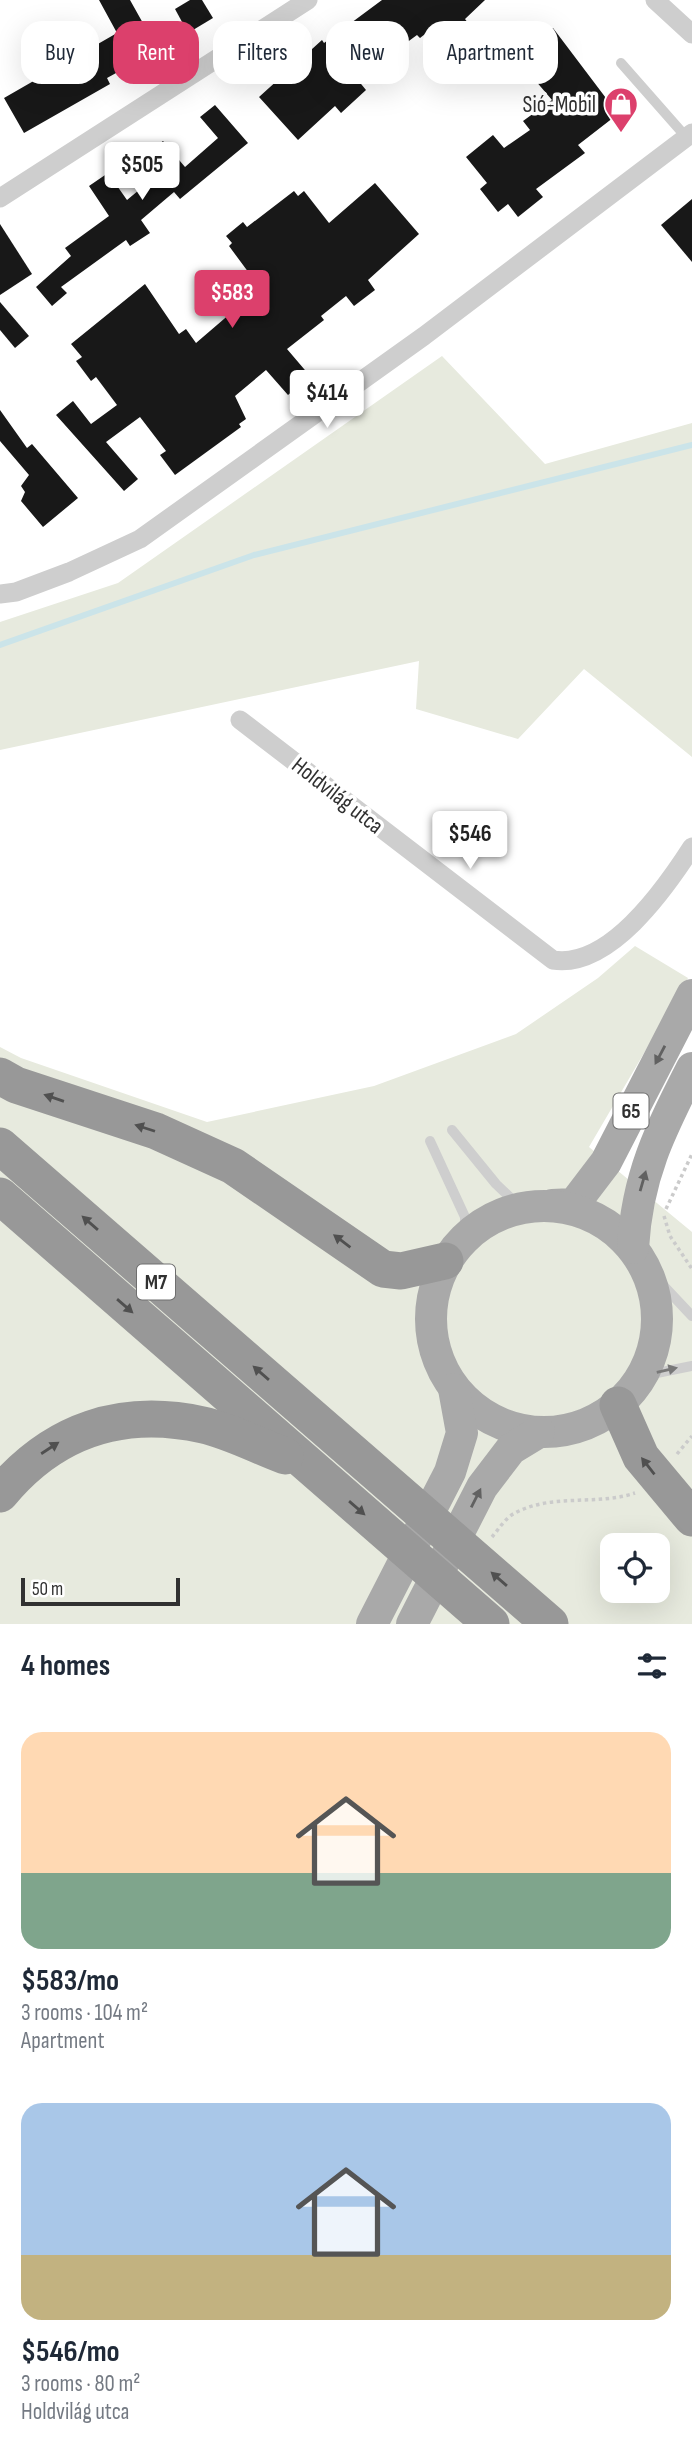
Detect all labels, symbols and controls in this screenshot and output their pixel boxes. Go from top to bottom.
chip: Buy [21,21,99,84]
chip: Rent [113,21,199,84]
chip: Filters [213,21,312,84]
chip: New [326,21,409,84]
chip: Apartment [423,21,558,84]
shop icon: Sió-Mobil [602,85,640,134]
place label: Sió-Mobil [523,91,596,119]
pin: $505 [101,142,183,202]
text: $505 [121,151,163,179]
pin: $583 [191,270,273,330]
text: $583 [210,279,254,307]
pin: $414 [286,370,368,430]
text: $414 [306,379,348,407]
street label: Holdvilág utca [286,751,389,840]
pin: $546 [429,812,511,871]
text: $546 [448,820,492,848]
one-way arrow [654,1045,666,1065]
one-way arrow [43,1092,64,1103]
road number: 65 [614,1094,648,1128]
one-way arrow [135,1122,156,1132]
one-way arrow [638,1170,649,1192]
one-way arrow [81,1216,98,1231]
one-way arrow [333,1233,351,1248]
road number: M7 [137,1264,175,1300]
one-way arrow [116,1298,134,1314]
one-way arrow [656,1364,678,1375]
one-way arrow [252,1365,270,1381]
one-way arrow [40,1442,60,1455]
one-way arrow [641,1457,656,1475]
one-way arrow [470,1487,482,1507]
one-way arrow [348,1500,366,1516]
map controls [600,1533,670,1603]
button: locate [600,1533,670,1603]
one-way arrow [490,1572,507,1587]
scale bar [21,1575,180,1607]
text: 50 m [32,1578,63,1601]
icon: filters [633,1647,671,1685]
text: 4 homes [21,1648,110,1684]
icon: home [283,1778,409,1904]
text: $583/mo [21,1963,119,1999]
text: 3 rooms · 104 m² [21,1999,148,2027]
text: Apartment [21,2027,105,2055]
icon: home [283,2149,409,2275]
text: $546/mo [21,2334,120,2370]
text: 3 rooms · 80 m² [21,2370,140,2398]
text: Holdvilág utca [21,2398,129,2426]

